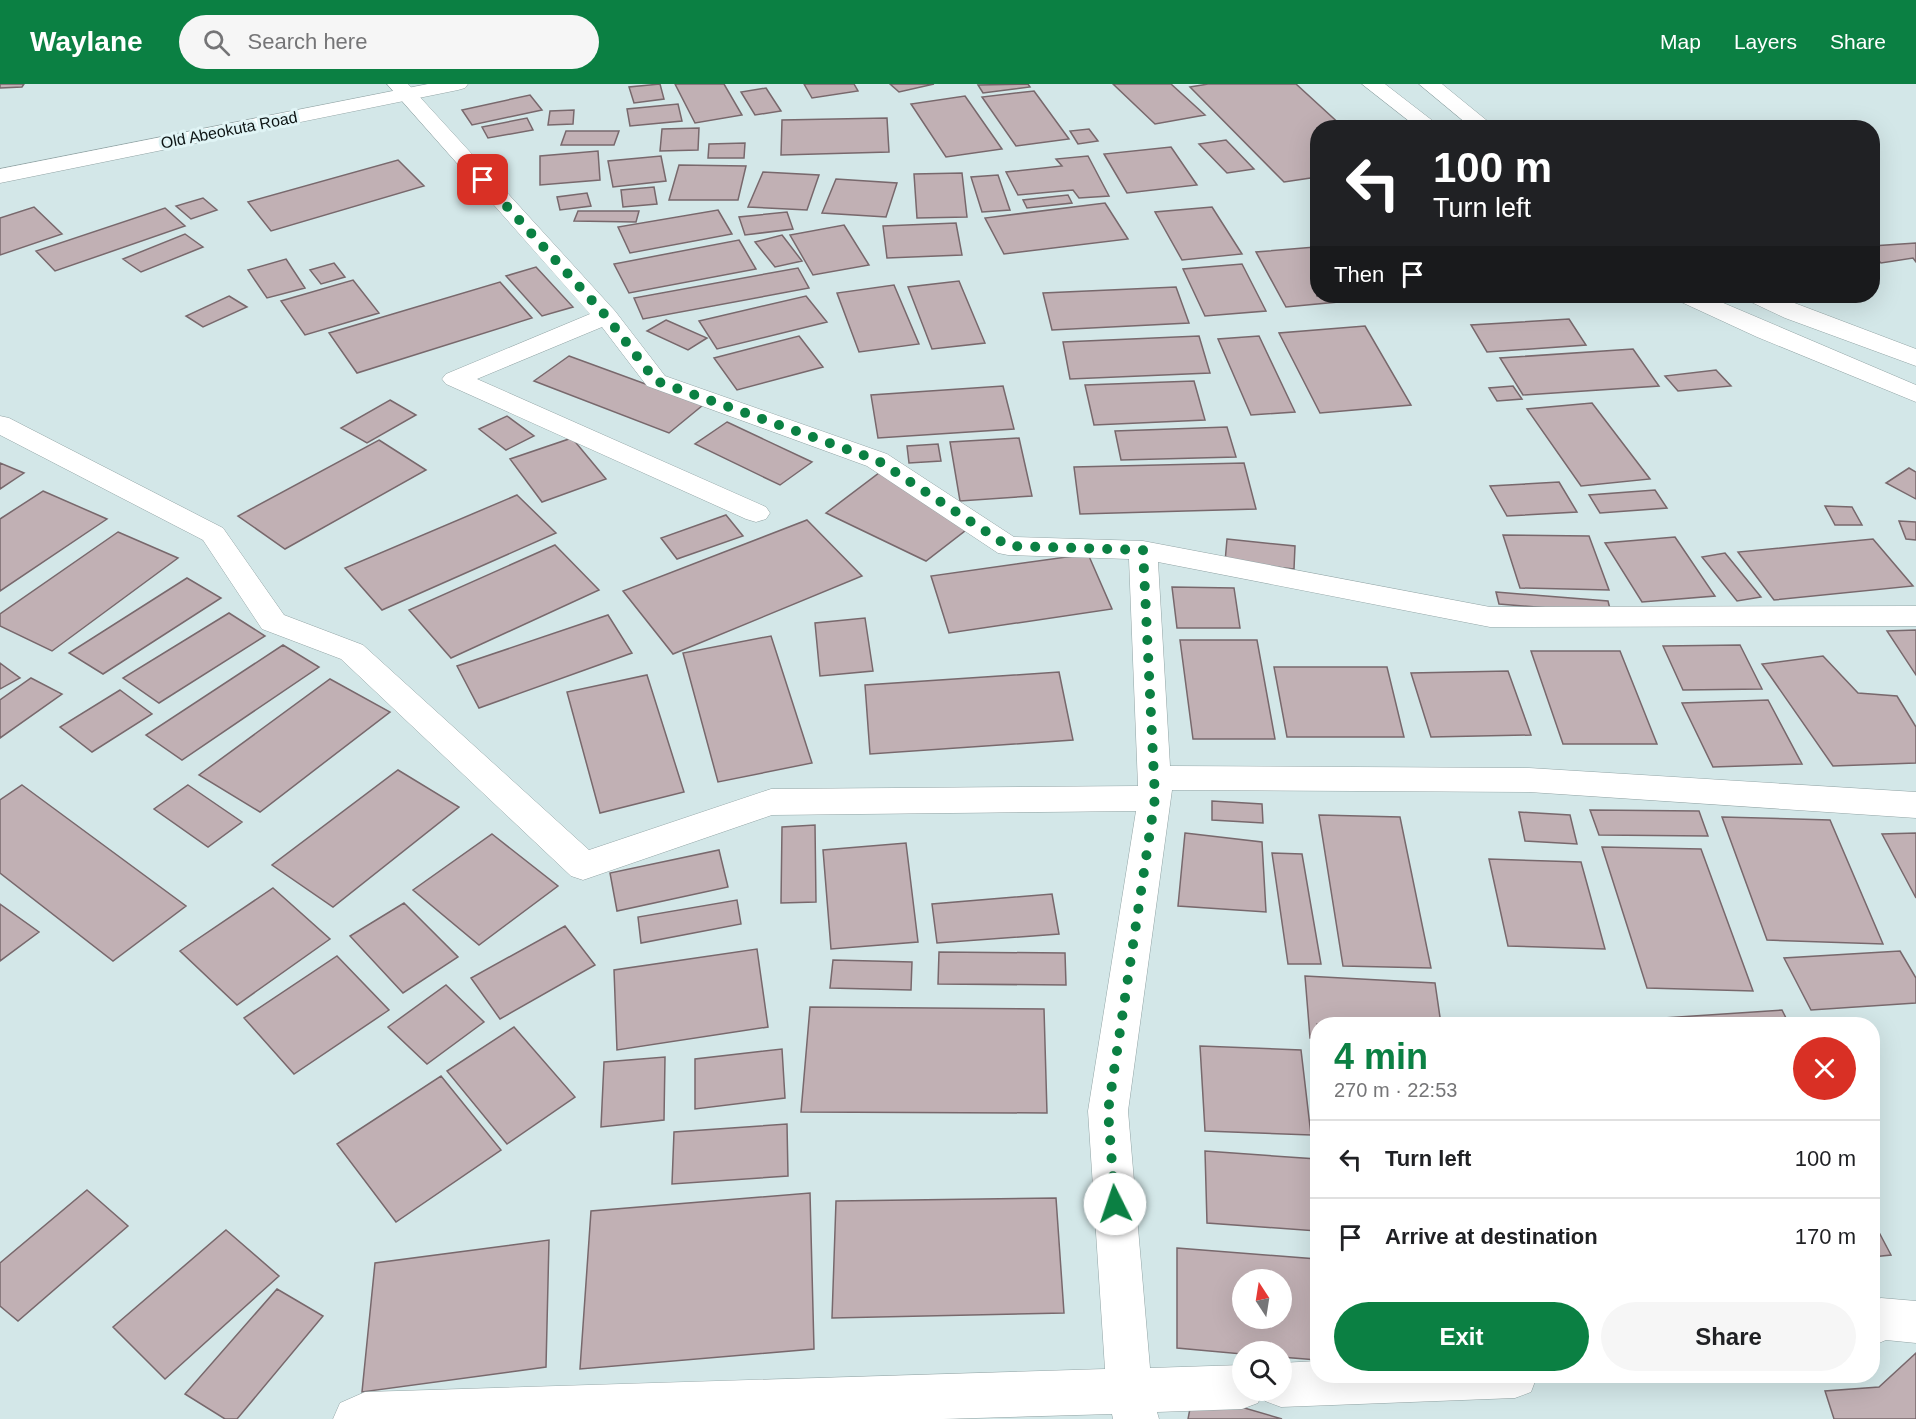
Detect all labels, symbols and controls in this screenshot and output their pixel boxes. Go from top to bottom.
search box [179,15,599,69]
text: Waylane [30,26,143,57]
icon: search [200,26,233,59]
text: Search here [248,29,367,54]
text: Map [1660,30,1701,53]
text: Layers [1734,30,1797,53]
text: Share [1830,30,1886,53]
street label: Old Abeokuta Road [159,108,299,152]
icon: left [1334,144,1412,222]
text: 100 m [1433,144,1552,191]
pin [457,154,508,205]
icon: arrive [466,163,499,196]
text: Turn left [1433,193,1531,223]
icon: arrive [1396,258,1429,291]
text: Then [1334,262,1384,287]
text: 4 min [1334,1036,1428,1077]
button: close [1793,1037,1856,1100]
text: 270 m · 22:53 [1334,1079,1457,1101]
icon: left [1334,1143,1367,1176]
text: Turn left [1385,1146,1471,1171]
text: 100 m [1795,1146,1856,1171]
position arrow [1083,1172,1147,1236]
icon: arrive [1334,1221,1367,1254]
text: Arrive at destination [1385,1224,1598,1249]
text: 170 m [1795,1224,1856,1249]
north arrow [1232,1269,1292,1329]
map controls [1232,1269,1292,1401]
button: Exit [1334,1302,1589,1371]
button: Share [1601,1302,1856,1371]
button: search [1232,1341,1292,1401]

